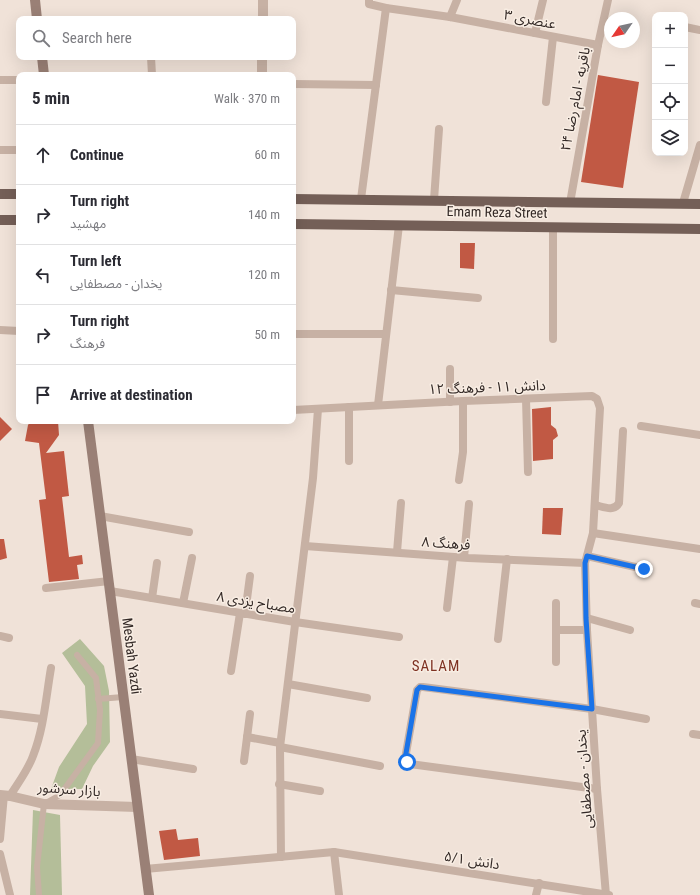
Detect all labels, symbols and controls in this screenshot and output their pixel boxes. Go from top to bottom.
street label: عنصری ۳ [502,6,557,33]
north arrow [604,12,640,48]
map controls [652,12,688,156]
button: + [652,12,688,48]
search box [16,16,296,60]
icon: search [30,27,52,49]
text: Search here [62,29,132,47]
street label: باقریه - امام رضا ۲۴ [557,45,596,153]
button: − [652,48,688,84]
button: locate [652,84,688,120]
text: 5 min [32,88,70,108]
text: Walk · 370 m [214,91,280,106]
button: layers [652,120,688,156]
icon: ahead [32,144,54,166]
text: Continue [70,146,124,164]
text: 60 m [254,147,280,162]
text: Turn right [70,192,129,210]
street label: Emam Reza Street [446,203,548,221]
icon: right [32,204,54,226]
text: 140 m [248,207,280,222]
text: مهشید [70,216,106,231]
text: Turn left [70,252,121,270]
icon: left [32,264,54,286]
text: 120 m [248,267,280,282]
text: یخدان - مصطفایی [70,276,162,291]
text: Turn right [70,312,129,330]
icon: right [32,324,54,346]
text: 50 m [254,327,280,342]
text: فرهنگ [70,336,105,351]
street label: دانش ۱۱ - فرهنگ ۱۲ [428,377,546,398]
icon: arrive [32,384,54,406]
text: Arrive at destination [70,386,193,404]
street label: فرهنگ ۸ [421,533,471,554]
route end [635,560,653,578]
street label: مصباح یزدی ۸ [215,588,297,619]
street label: Mesbah Yazdi [119,617,145,695]
district label: SALAM [412,657,460,675]
street label: یخدان - مصطفایی [573,729,596,829]
route start [398,753,416,771]
street label: بازار سرشور [36,779,101,800]
street label: دانش ۵/۱ [443,848,501,873]

